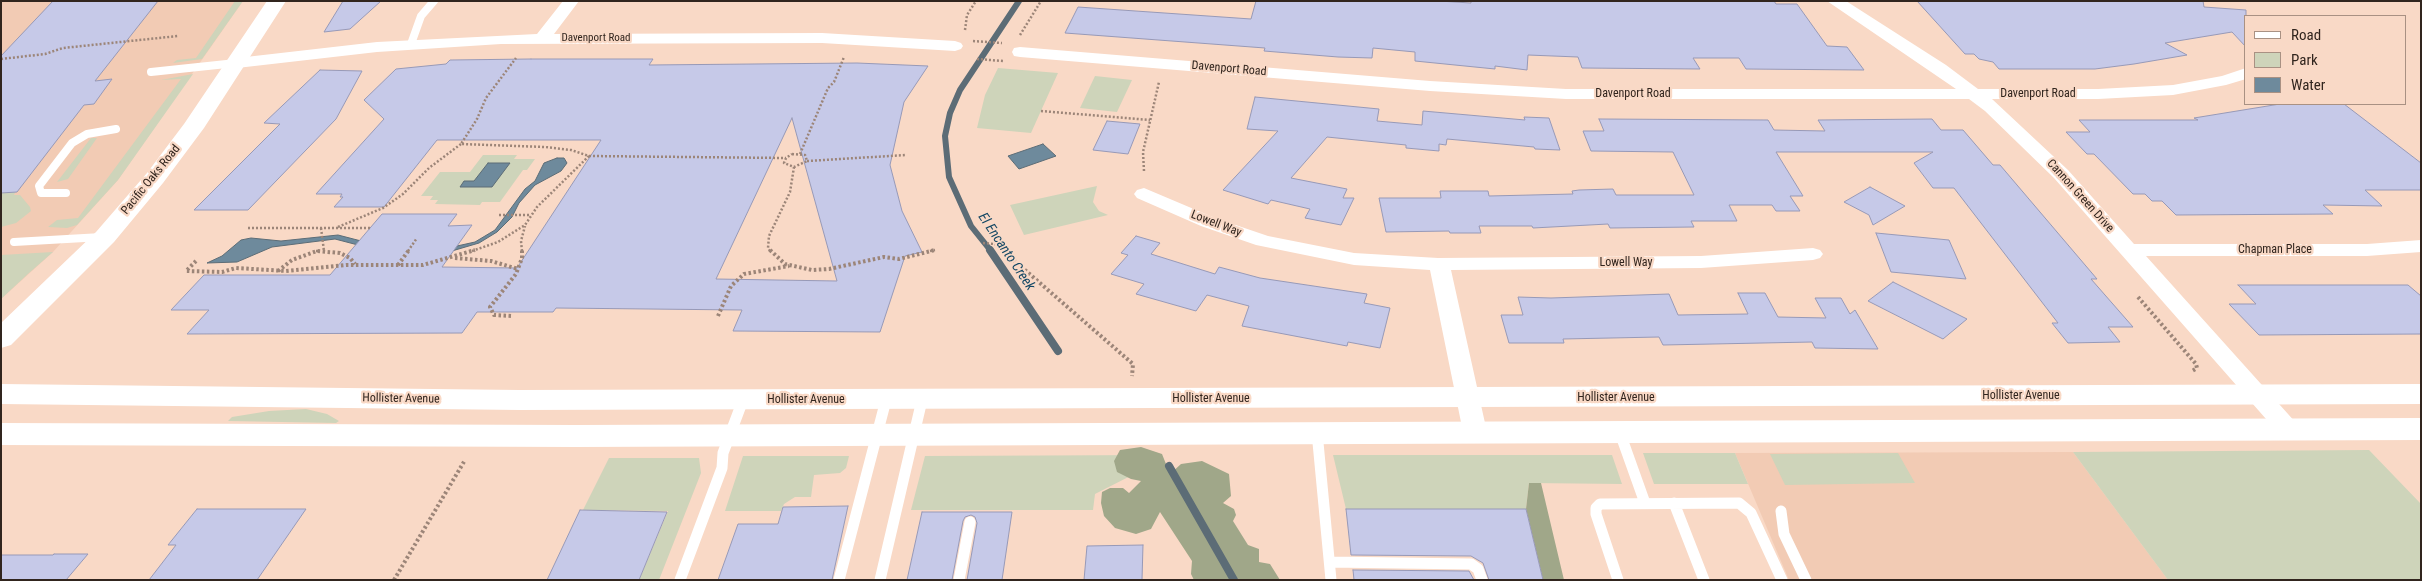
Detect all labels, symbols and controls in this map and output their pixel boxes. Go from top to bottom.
legend [2244,15,2407,105]
text: Road [2291,26,2321,44]
street label: Davenport Road [561,31,631,45]
text: Park [2291,51,2318,69]
street label: Davenport Road [1191,59,1267,79]
text: Water [2291,76,2325,94]
street label: Davenport Road [1595,87,1671,101]
street label: Davenport Road [2000,87,2076,101]
street label: Pacific Oaks Road [119,142,183,218]
street label: Cannon Green Drive [2043,157,2117,235]
street label: Lowell Way [1189,208,1243,240]
water label: El Encanto Creek [974,210,1038,294]
street label: Chapman Place [2238,243,2312,257]
street label: Lowell Way [1599,256,1653,270]
street label: Hollister Avenue [1982,389,2060,403]
street label: Hollister Avenue [362,391,440,407]
street label: Hollister Avenue [1577,391,1655,405]
street label: Hollister Avenue [1172,392,1250,406]
street label: Hollister Avenue [767,393,845,407]

